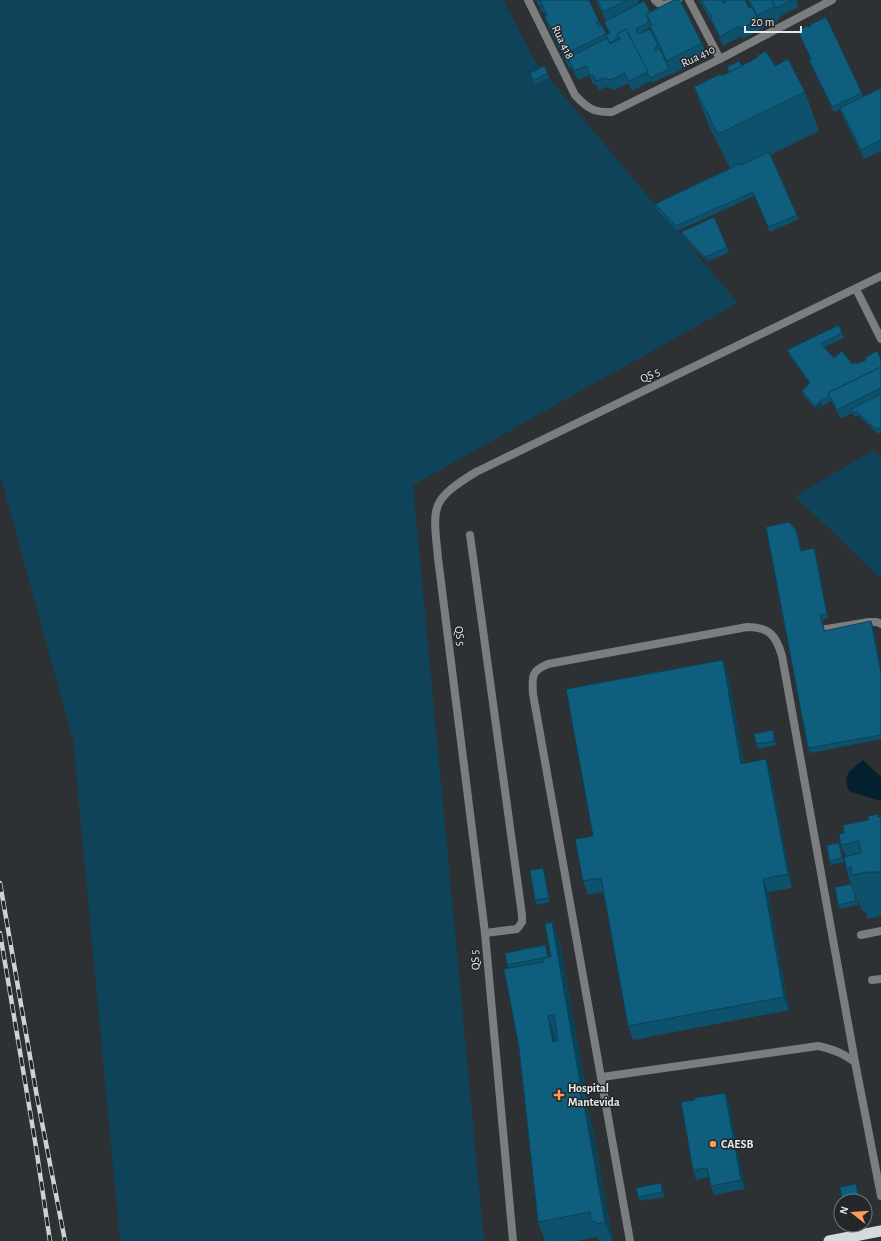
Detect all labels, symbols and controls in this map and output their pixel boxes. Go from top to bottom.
scale bar [745,8,801,34]
text: 20 m [751,16,774,28]
street label: Rua 418 [550,23,576,61]
street label: Rua 410 [679,43,717,69]
street label: QS 5 [638,365,662,386]
street label: QS 5 [452,625,467,647]
street label: QS 5 [468,949,483,971]
place label: Hospital Mantevida [568,1082,620,1108]
marker: Hospital Mantevida [553,1089,565,1101]
place label: CAESB [721,1138,753,1150]
marker: CAESB [708,1139,718,1149]
north arrow [833,1193,873,1233]
text: N [838,1205,850,1215]

